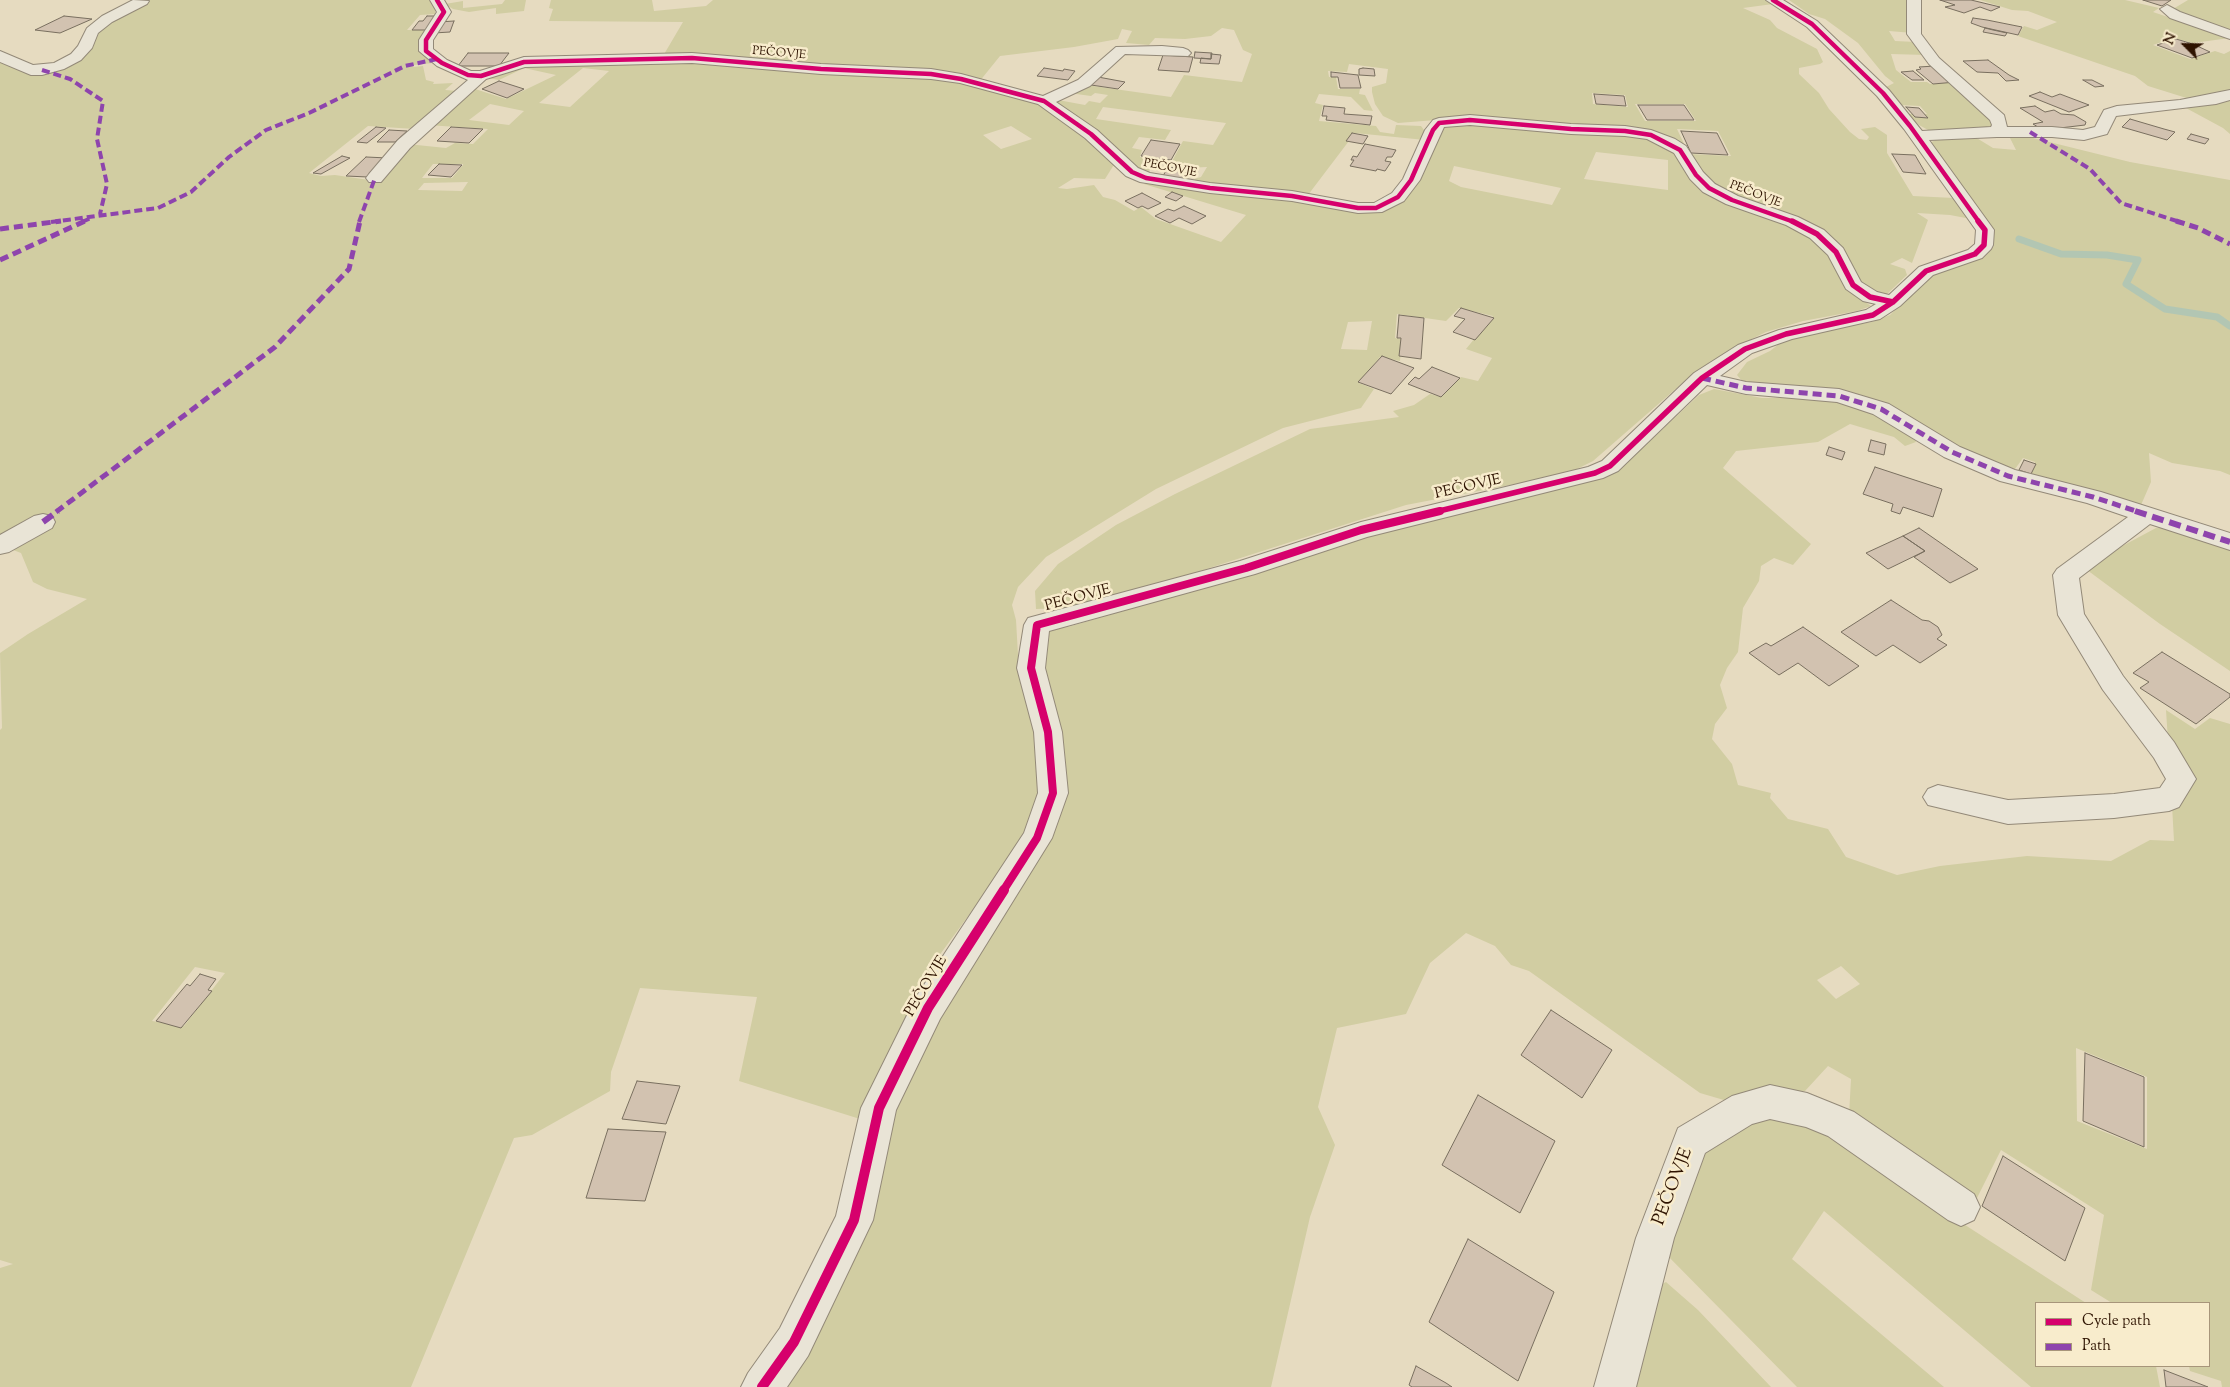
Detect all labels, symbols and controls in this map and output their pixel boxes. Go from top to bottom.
north arrow [2160,20,2210,70]
text: N [2160,30,2183,48]
street label: PEČOVJE [751,44,807,64]
street label: PEČOVJE [1142,157,1198,181]
street label: PEČOVJE [1727,179,1783,211]
street label: PEČOVJE [1433,472,1503,504]
street label: PEČOVJE [1043,582,1113,616]
street label: PEČOVJE [902,953,952,1021]
street label: PEČOVJE [1649,1145,1699,1229]
legend [2035,1302,2210,1367]
text: Cycle path [2082,1311,2151,1332]
text: Path [2082,1336,2111,1357]

